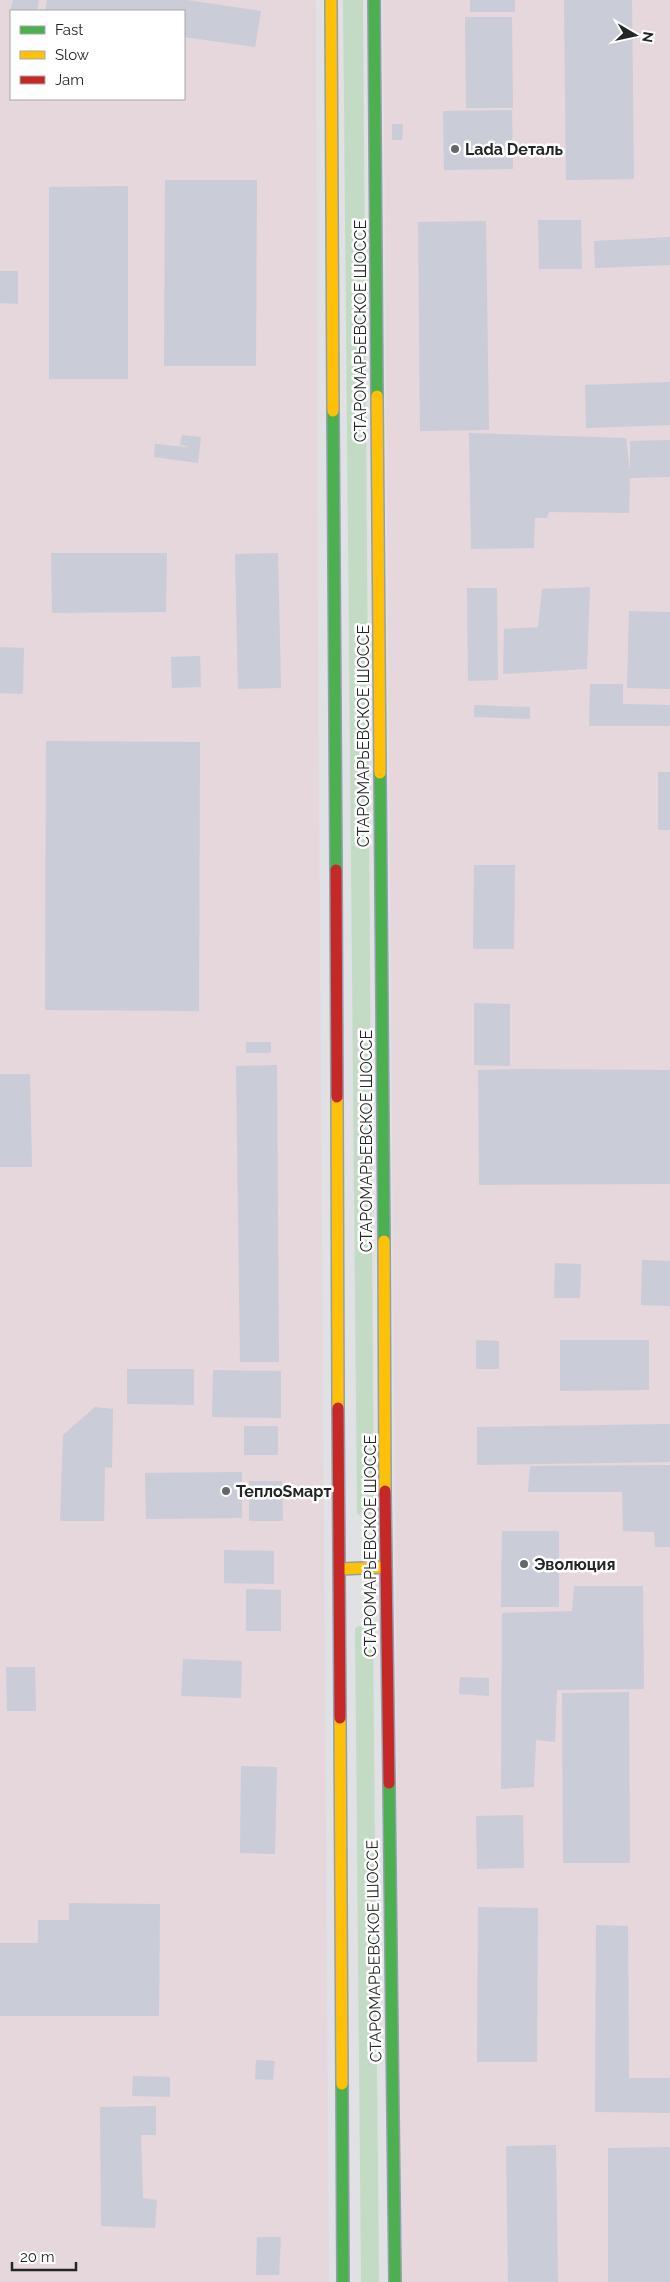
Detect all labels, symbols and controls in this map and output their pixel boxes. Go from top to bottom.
legend [10,10,185,100]
north arrow [610,10,660,60]
text: Fast [55,21,83,39]
text: N [639,31,657,44]
text: Slow [55,46,89,64]
text: Jam [55,71,84,89]
place label: Lada Dеталь [465,140,564,159]
marker: Lada Dеталь [449,143,461,155]
street label: СТАРОМАРЬЕВСКОЕ ШОССЕ [351,220,370,442]
street label: СТАРОМАРЬЕВСКОЕ ШОССЕ [354,625,373,847]
street label: СТАРОМАРЬЕВСКОЕ ШОССЕ [357,1030,376,1252]
street label: СТАРОМАРЬЕВСКОЕ ШОССЕ [361,1435,380,1657]
place label: ТеплоSмарт [236,1482,331,1501]
marker: ТеплоSмарт [220,1485,232,1497]
place label: Эволюция [534,1555,615,1574]
marker: Эволюция [518,1558,530,1570]
street label: СТАРОМАРЬЕВСКОЕ ШОССЕ [363,1839,385,2062]
scale bar [12,2240,76,2272]
text: 20 m [20,2248,55,2266]

